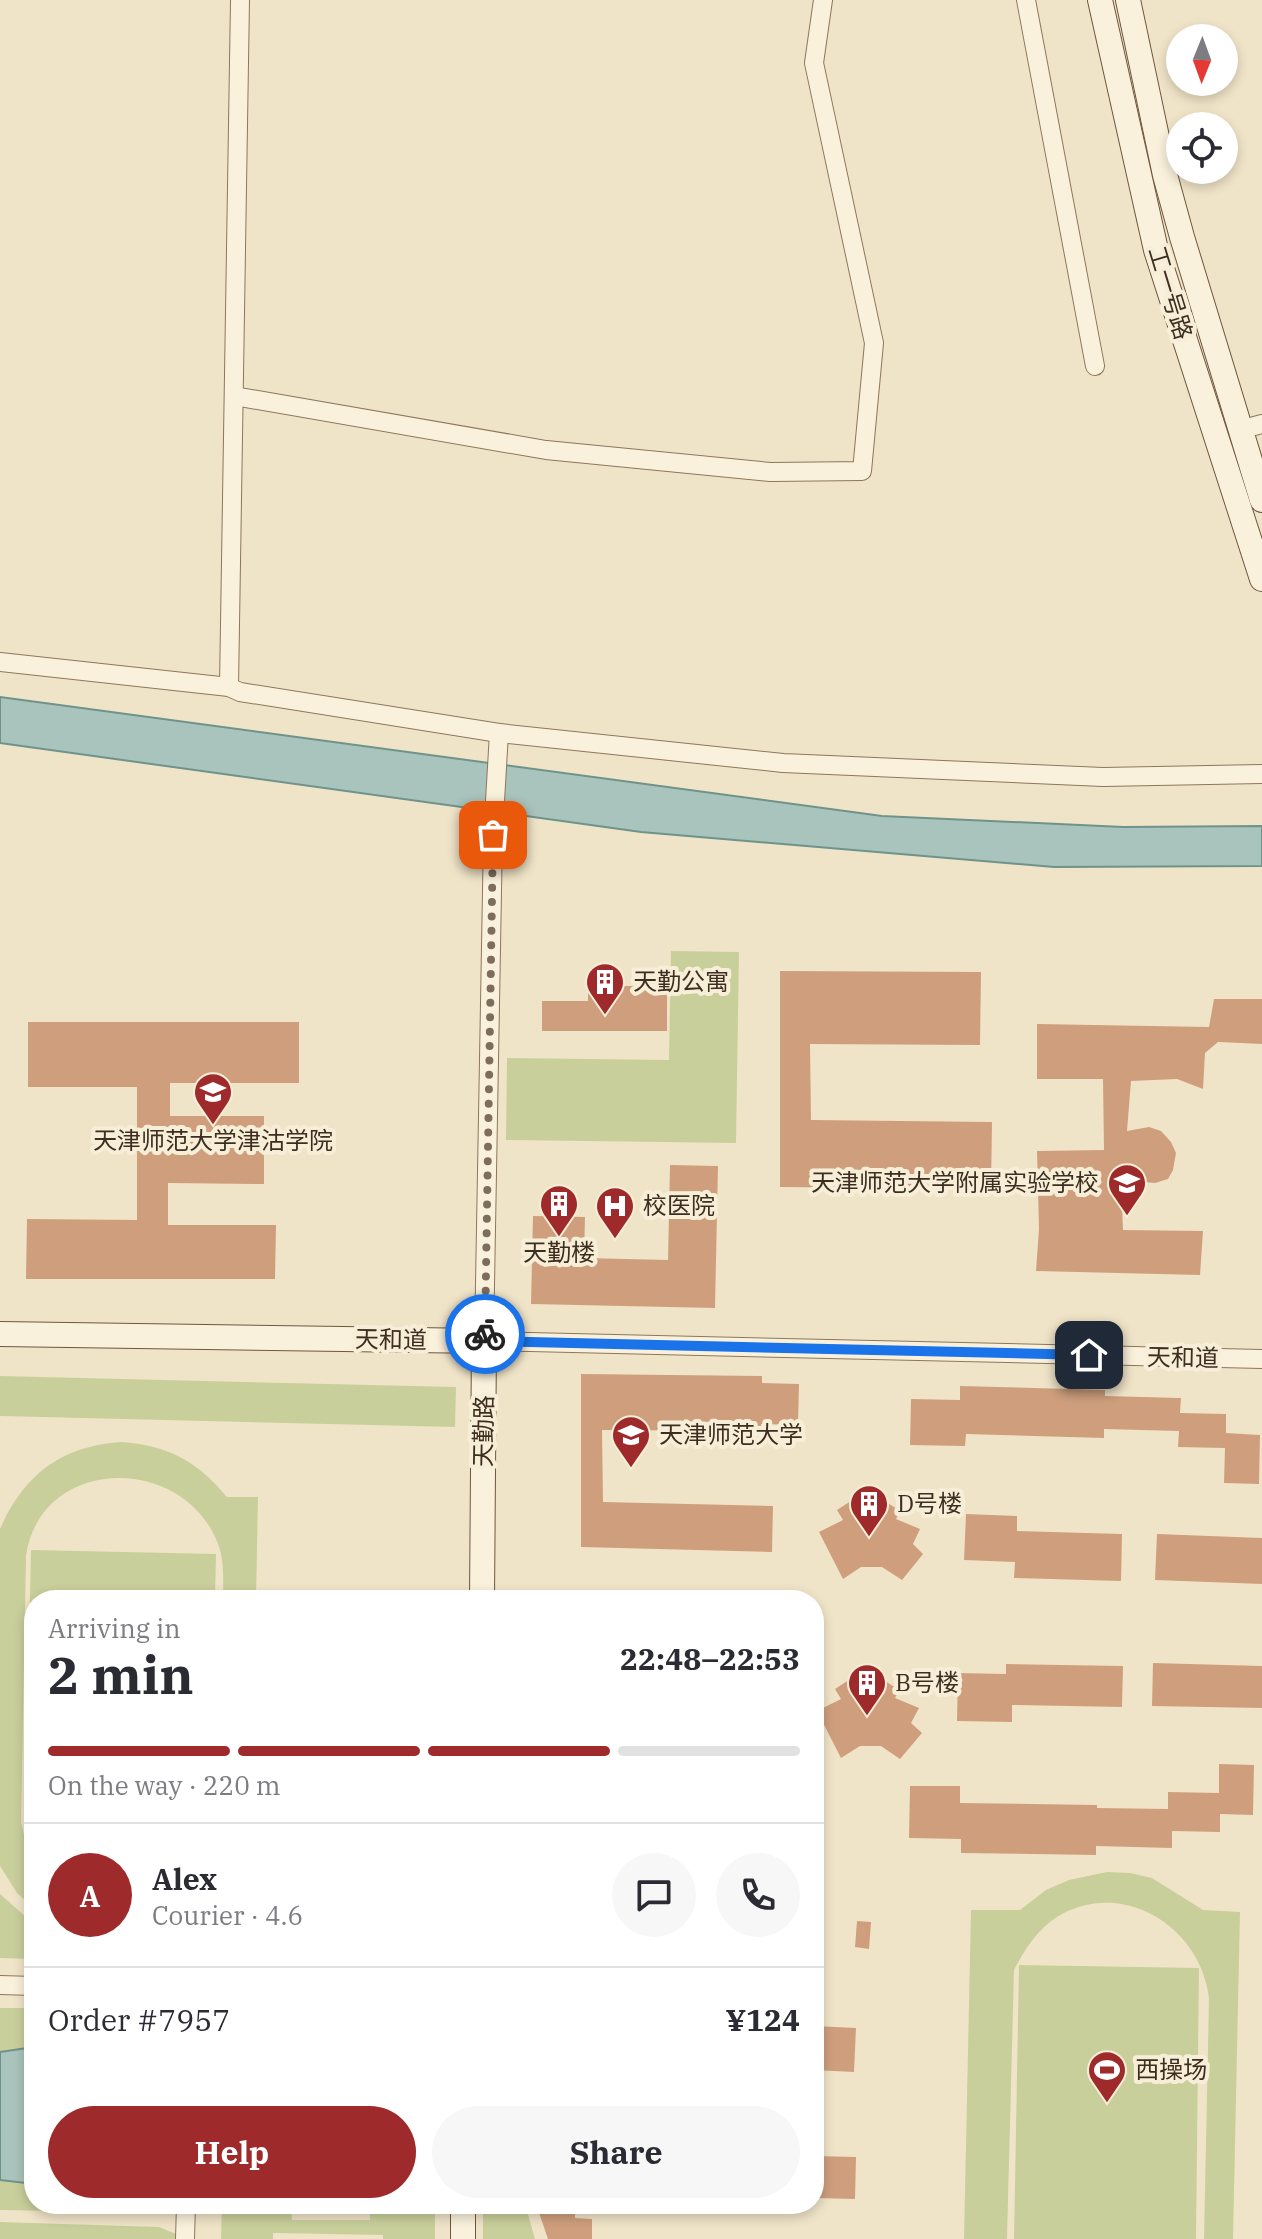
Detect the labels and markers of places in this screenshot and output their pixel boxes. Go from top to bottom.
pin [459,801,527,869]
building icon: 天勤公寓 [584,961,626,1016]
place label: 天勤公寓 [633,965,729,997]
school or university icon: 天津师范大学津沽学院 [192,1071,234,1126]
place label: 天津师范大学津沽学院 [93,1124,333,1156]
school or university icon: 天津师范大学附属实验学校 [1106,1162,1148,1217]
place label: 天津师范大学附属实验学校 [811,1166,1099,1198]
building icon: 天勤楼 [538,1183,580,1238]
hospital icon: 校医院 [594,1185,636,1240]
place label: 校医院 [643,1189,715,1221]
place label: 天勤楼 [523,1236,595,1268]
pin [1055,1321,1123,1389]
school or university icon: 天津师范大学 [610,1414,652,1469]
place label: 天津师范大学 [659,1418,803,1450]
building icon: D号楼 [848,1483,890,1538]
place label: D号楼 [897,1487,962,1519]
building icon: B号楼 [846,1662,888,1717]
place label: B号楼 [895,1666,959,1698]
sports icon: 西操场 [1086,2049,1128,2104]
place label: 西操场 [1135,2053,1207,2085]

